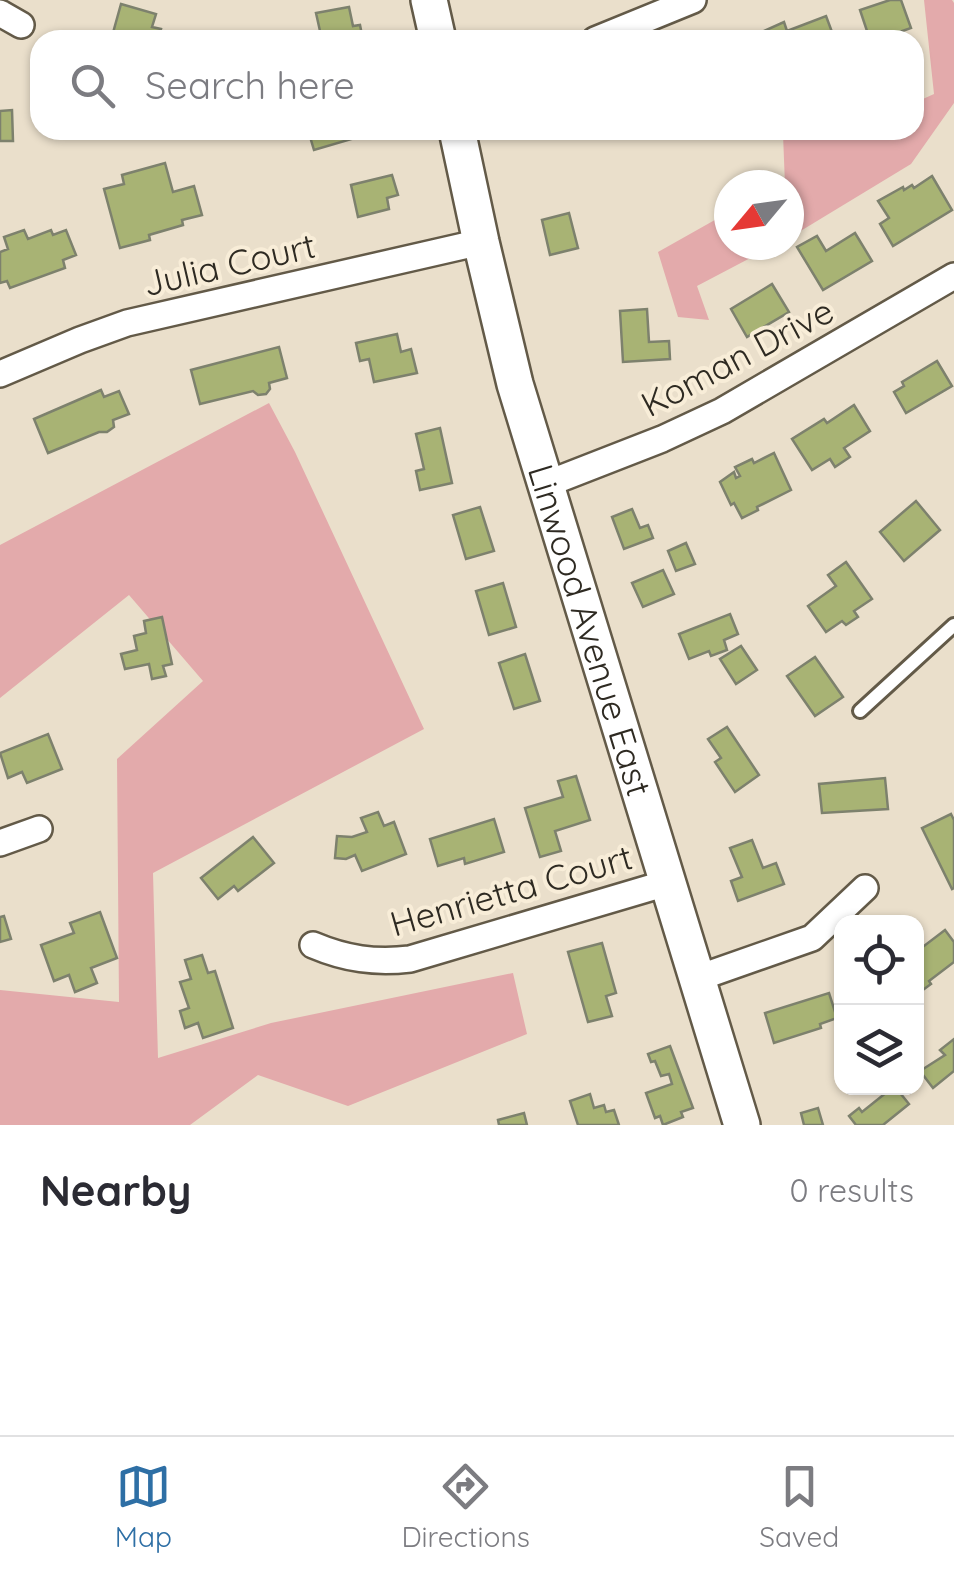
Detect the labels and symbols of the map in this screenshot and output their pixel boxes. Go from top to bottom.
north arrow [714,170,804,260]
street label: Julia Court [139,223,319,305]
street label: Koman Drive [633,288,841,426]
street label: Linwood Avenue East [519,459,662,801]
street label: Henrietta Court [385,834,637,946]

